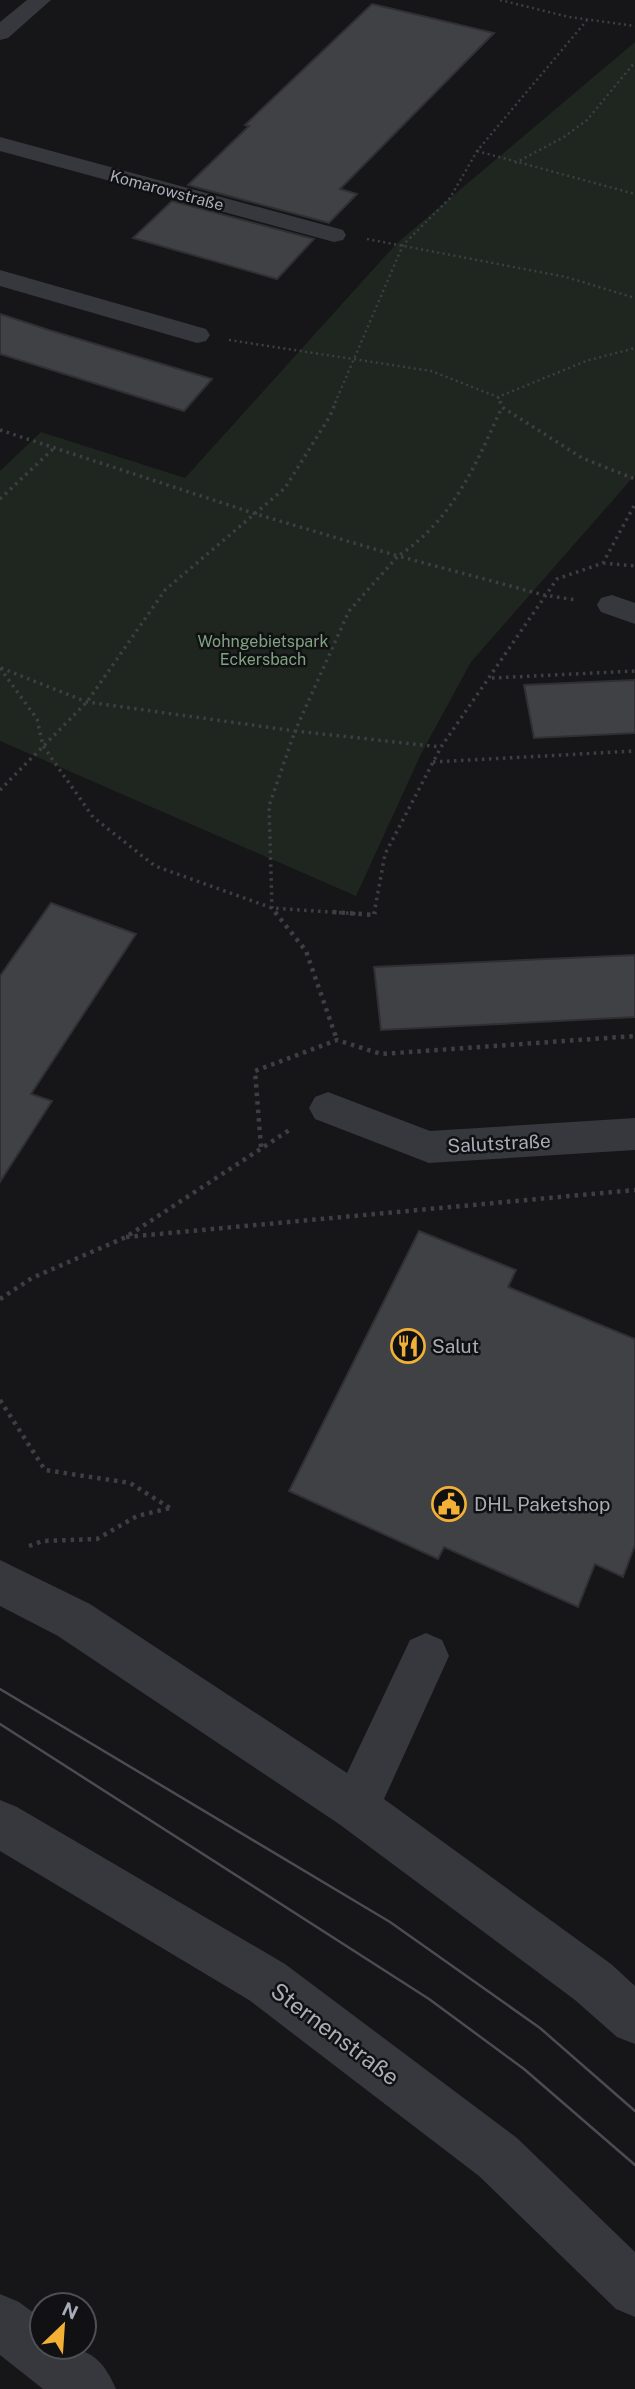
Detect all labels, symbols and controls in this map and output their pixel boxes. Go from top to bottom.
street label: Komarowstraße [108,166,226,215]
park label: Wohngebietspark Eckersbach [198,632,328,669]
street label: Salutstraße [447,1129,551,1157]
restaurant icon: Salut [389,1327,427,1365]
place label: Salut [432,1335,479,1357]
public building icon: DHL Paketshop [430,1485,468,1523]
place label: DHL Paketshop [474,1493,610,1515]
street label: Sternenstraße [266,1977,405,2091]
north arrow [28,2291,98,2361]
text: N [59,2297,82,2324]

